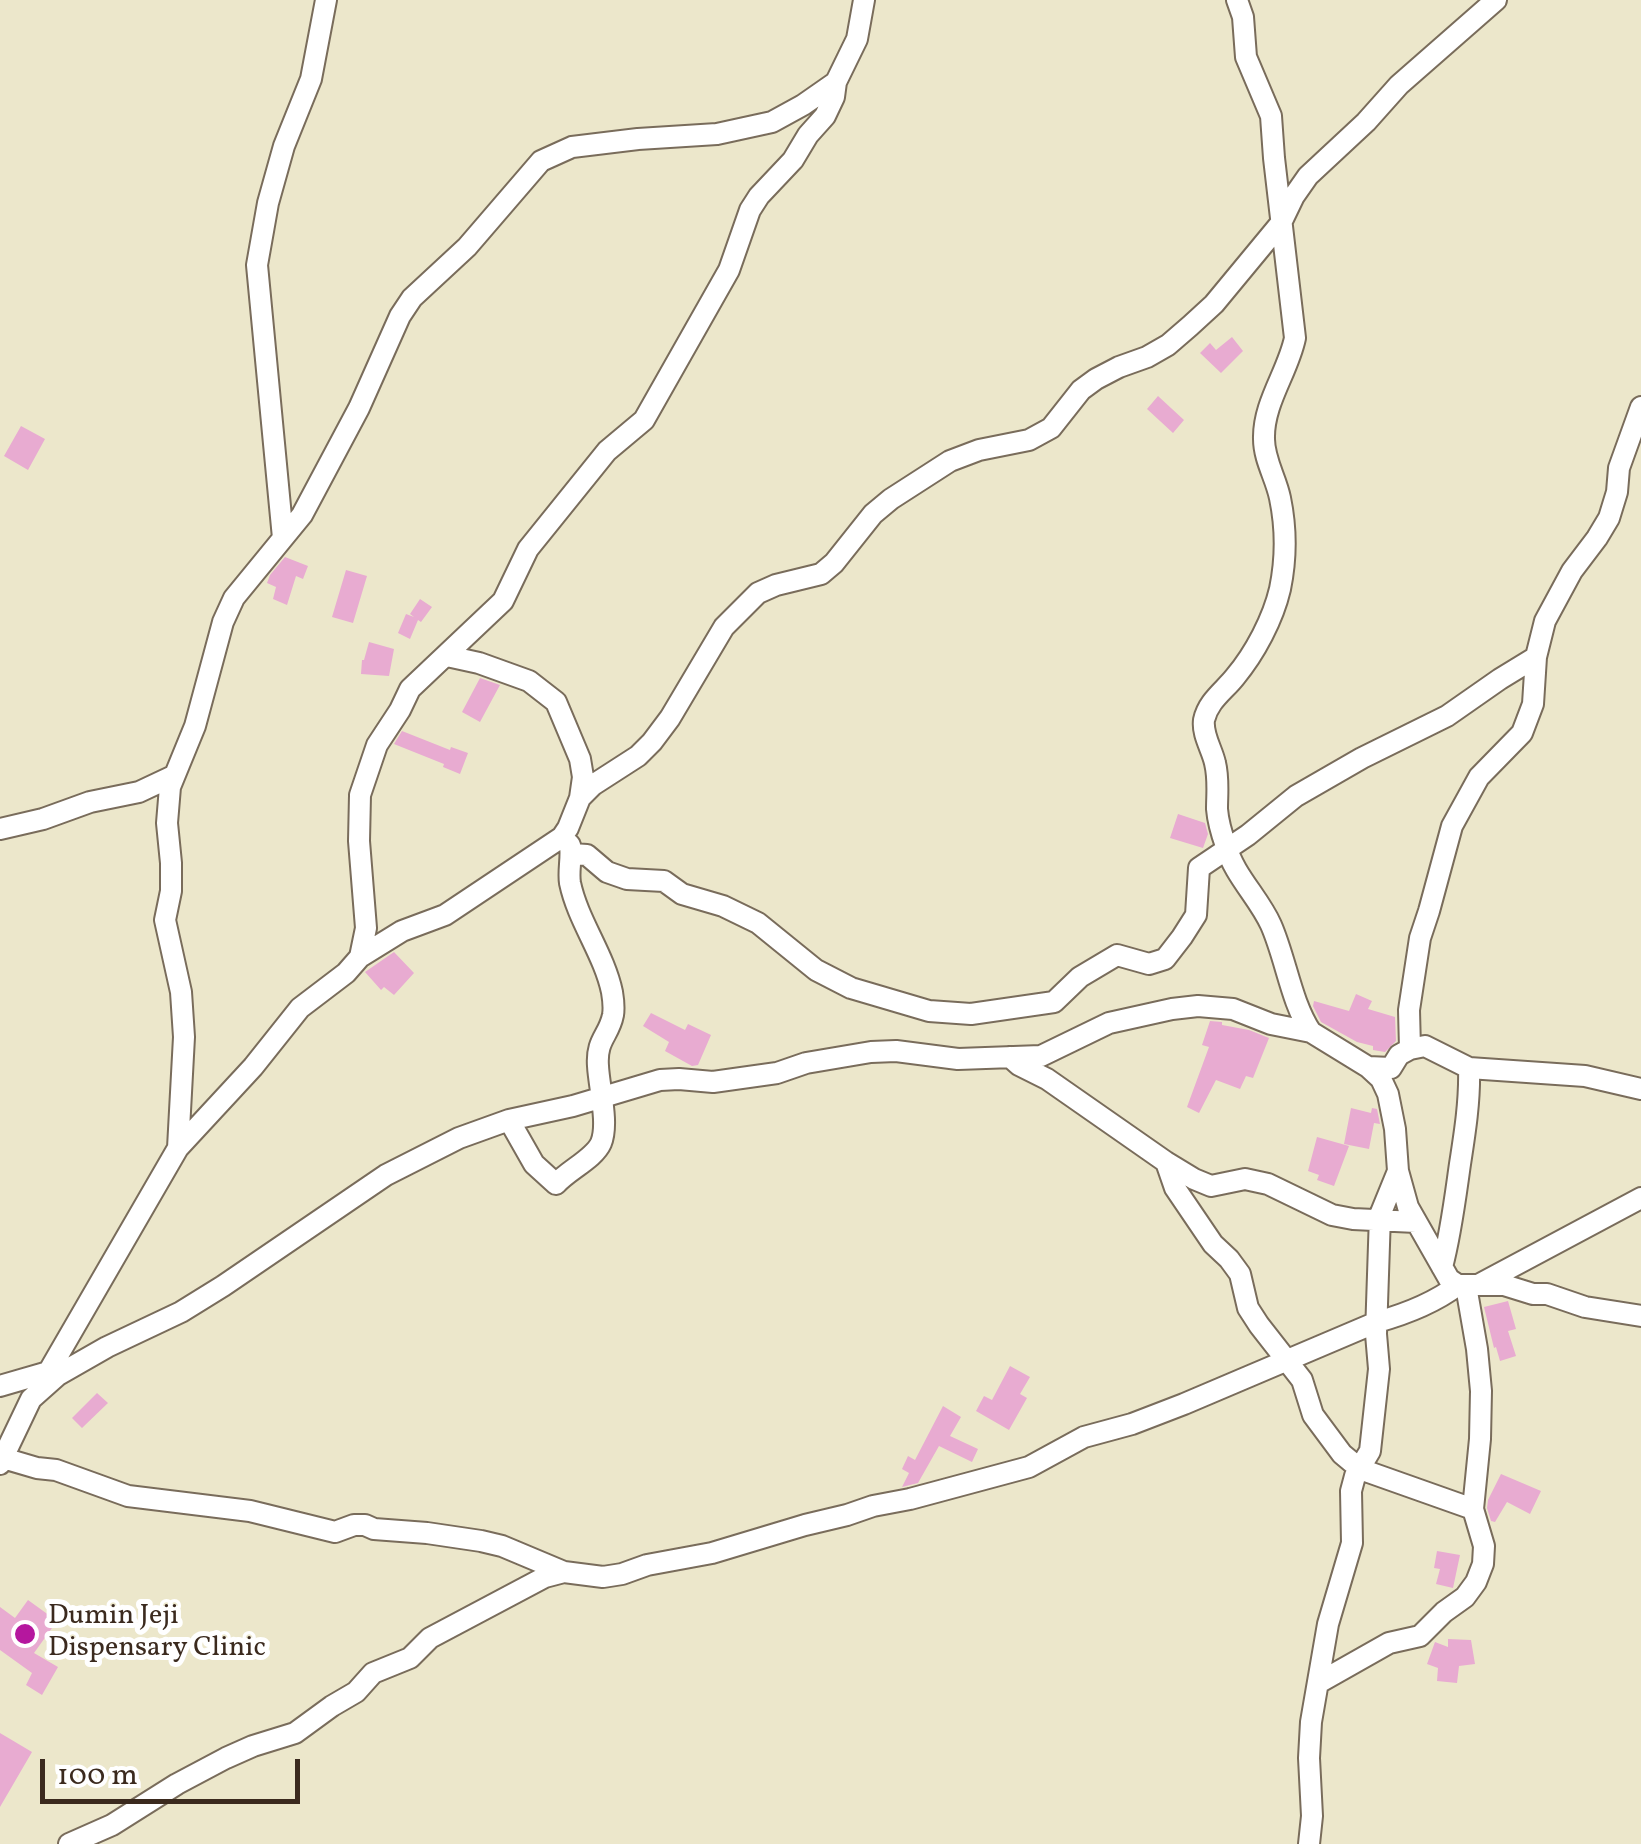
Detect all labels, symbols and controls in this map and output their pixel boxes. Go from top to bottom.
place label: Dumin Jeji Dispensary Clinic [48,1601,266,1667]
marker: Dumin Jeji Dispensary Clinic [12,1621,38,1647]
scale bar [45,1739,305,1801]
text: 100 m [57,1755,138,1797]

